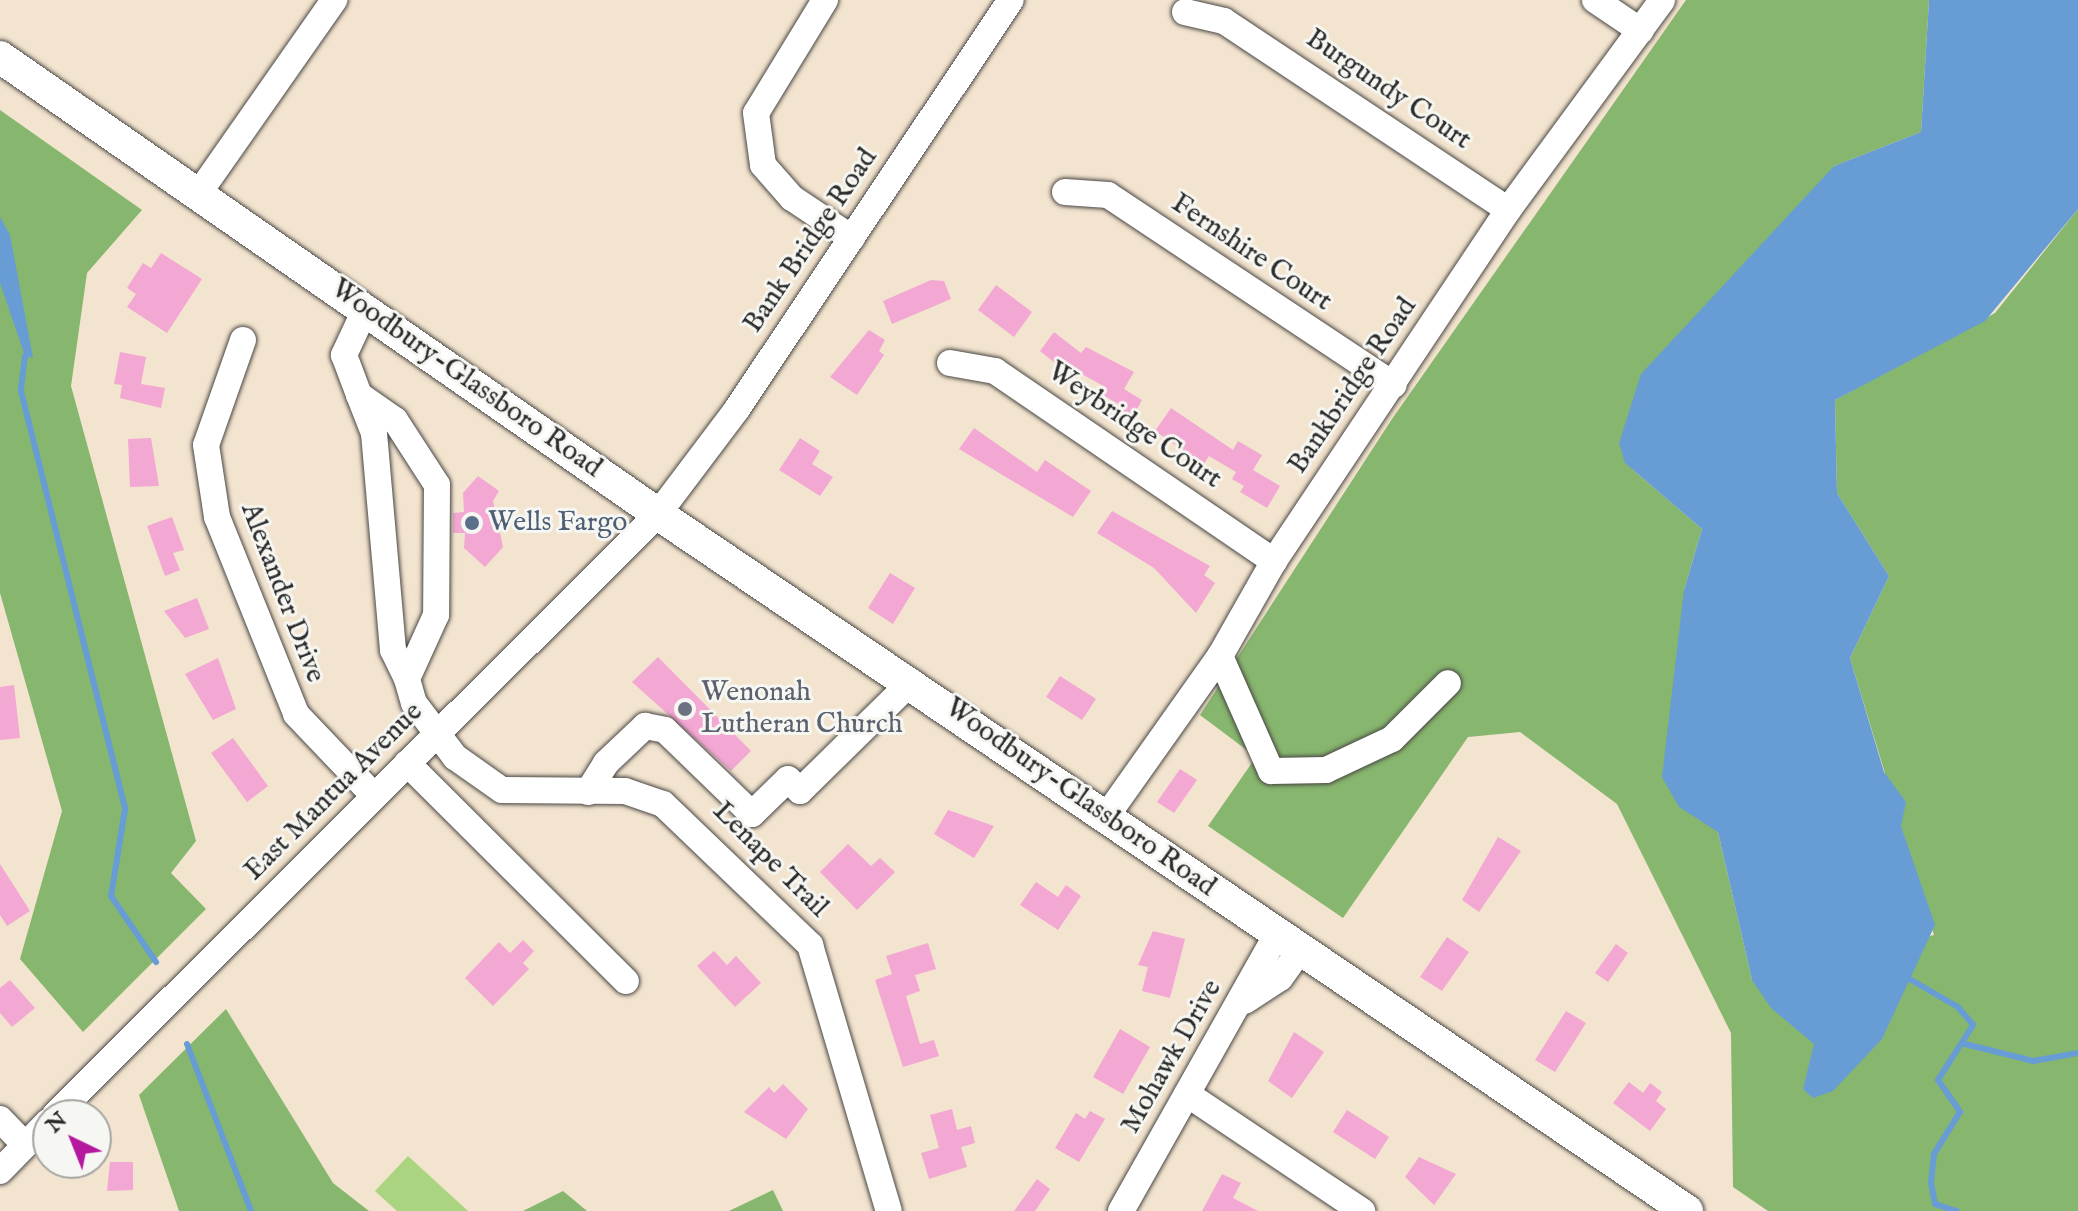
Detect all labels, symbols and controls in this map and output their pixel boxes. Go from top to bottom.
street label: Burgundy Court [1299,22,1477,158]
street label: Bank Bridge Road [737,142,885,340]
street label: Fernshire Court [1164,187,1338,319]
street label: Woodbury-Glassboro Road [324,273,608,485]
street label: Bankbridge Road [1282,291,1424,481]
street label: Weybridge Court [1040,355,1228,497]
street label: Alexander Drive [232,499,332,687]
place label: Wells Fargo [488,506,627,540]
marker: Wells Fargo [463,514,481,532]
place label: Wenonah Lutheran Church [701,676,903,742]
street label: Woodbury-Glassboro Road [938,692,1222,904]
street label: East Mantua Avenue [238,696,430,888]
marker: Wenonah Lutheran Church [676,700,694,718]
street label: Lenape Trail [705,795,835,925]
street label: Mohawk Drive [1114,974,1230,1140]
north arrow [32,1099,112,1179]
text: N [40,1106,74,1140]

